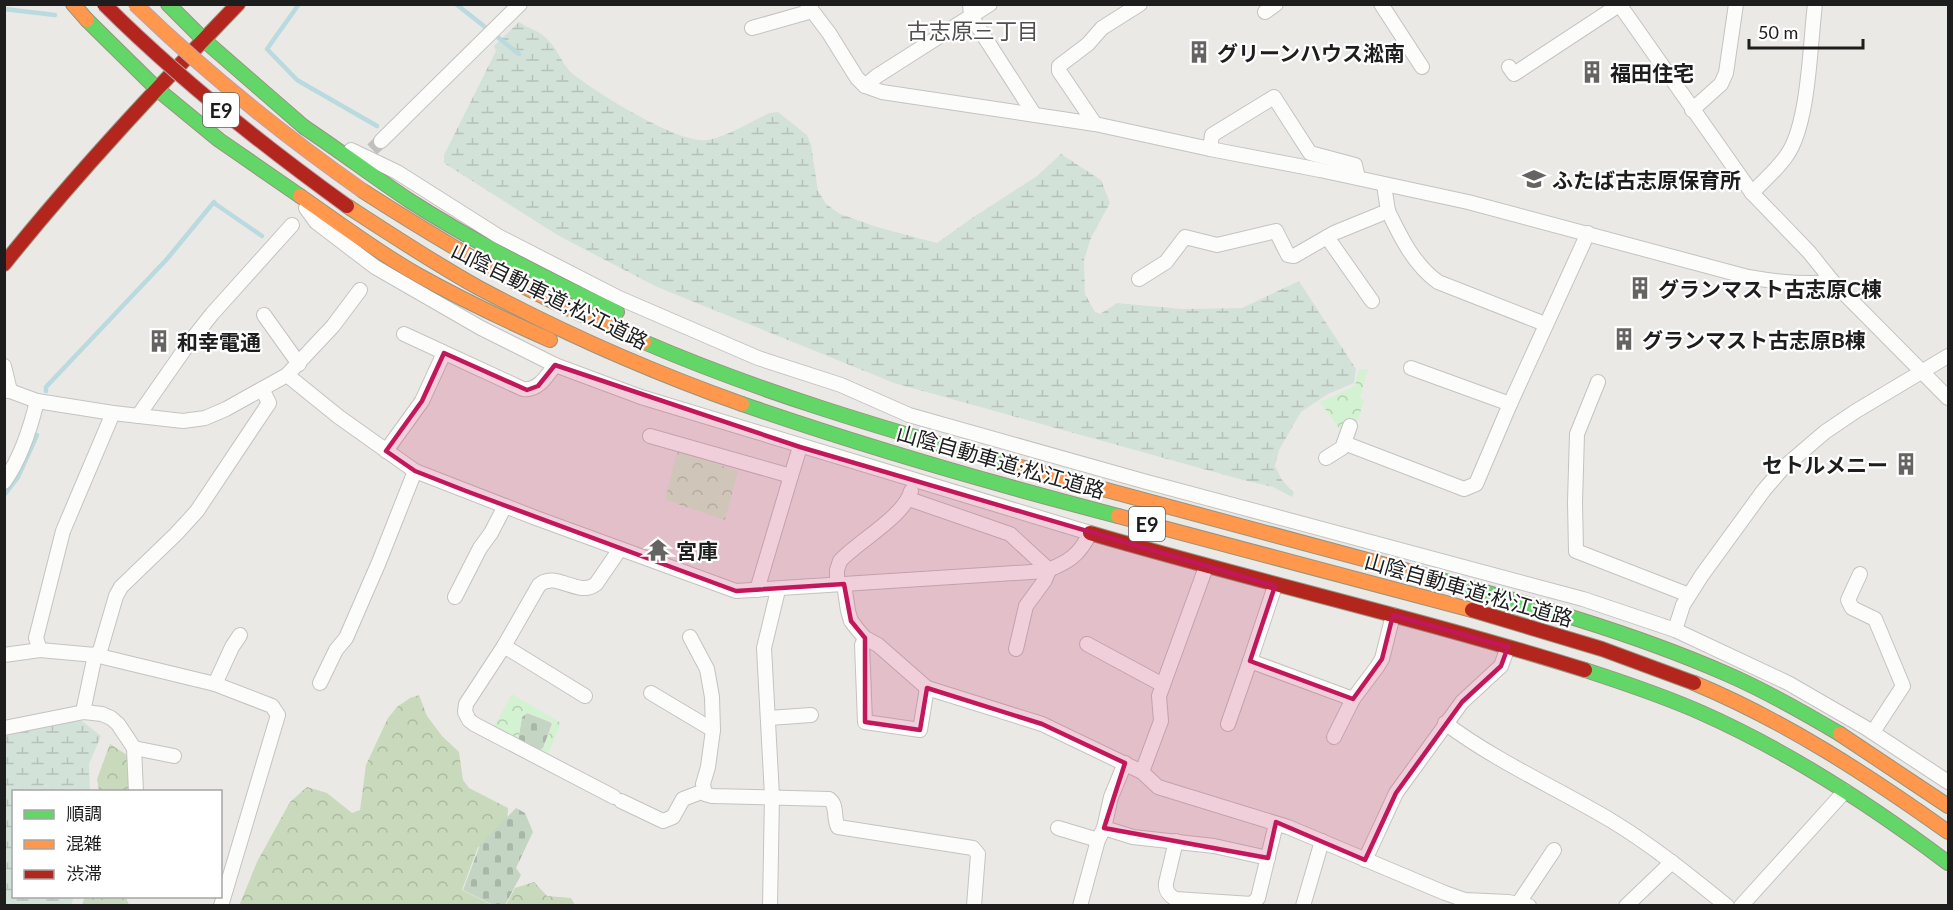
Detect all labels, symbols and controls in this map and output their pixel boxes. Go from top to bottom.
scale bar [1749,12,1863,50]
district label: 古志原三丁目 [907,17,1039,44]
text: 50 m [1758,21,1798,43]
building icon: グリーンハウス淞南 [1186,39,1212,65]
place label: グリーンハウス淞南 [1217,40,1405,65]
building icon: 福田住宅 [1579,59,1605,85]
place label: 福田住宅 [1610,60,1694,85]
road number: E9 [203,93,239,127]
school or university icon: ふたば古志原保育所 [1521,166,1547,192]
place label: ふたば古志原保育所 [1552,167,1741,192]
street label: 山陰自動車道;松江道路 [448,237,652,353]
building icon: グランマスト古志原C棟 [1627,275,1653,301]
place label: グランマスト古志原C棟 [1658,276,1882,301]
building icon: グランマスト古志原B棟 [1611,326,1637,352]
place label: グランマスト古志原B棟 [1642,327,1866,352]
building icon: 和幸電通 [146,328,172,354]
place label: 和幸電通 [177,329,261,354]
street label: 山陰自動車道;松江道路 [894,419,1108,503]
building icon: セトルメニー [1893,451,1919,477]
place label: セトルメニー [1762,452,1888,477]
road number: E9 [1129,507,1165,541]
temple icon: 宮庫 [645,537,671,563]
place label: 宮庫 [676,538,718,563]
street label: 山陰自動車道;松江道路 [1362,547,1576,631]
legend [12,790,222,898]
text: 順調 [66,802,102,824]
text: 混雑 [66,832,102,854]
text: 渋滞 [66,862,102,884]

